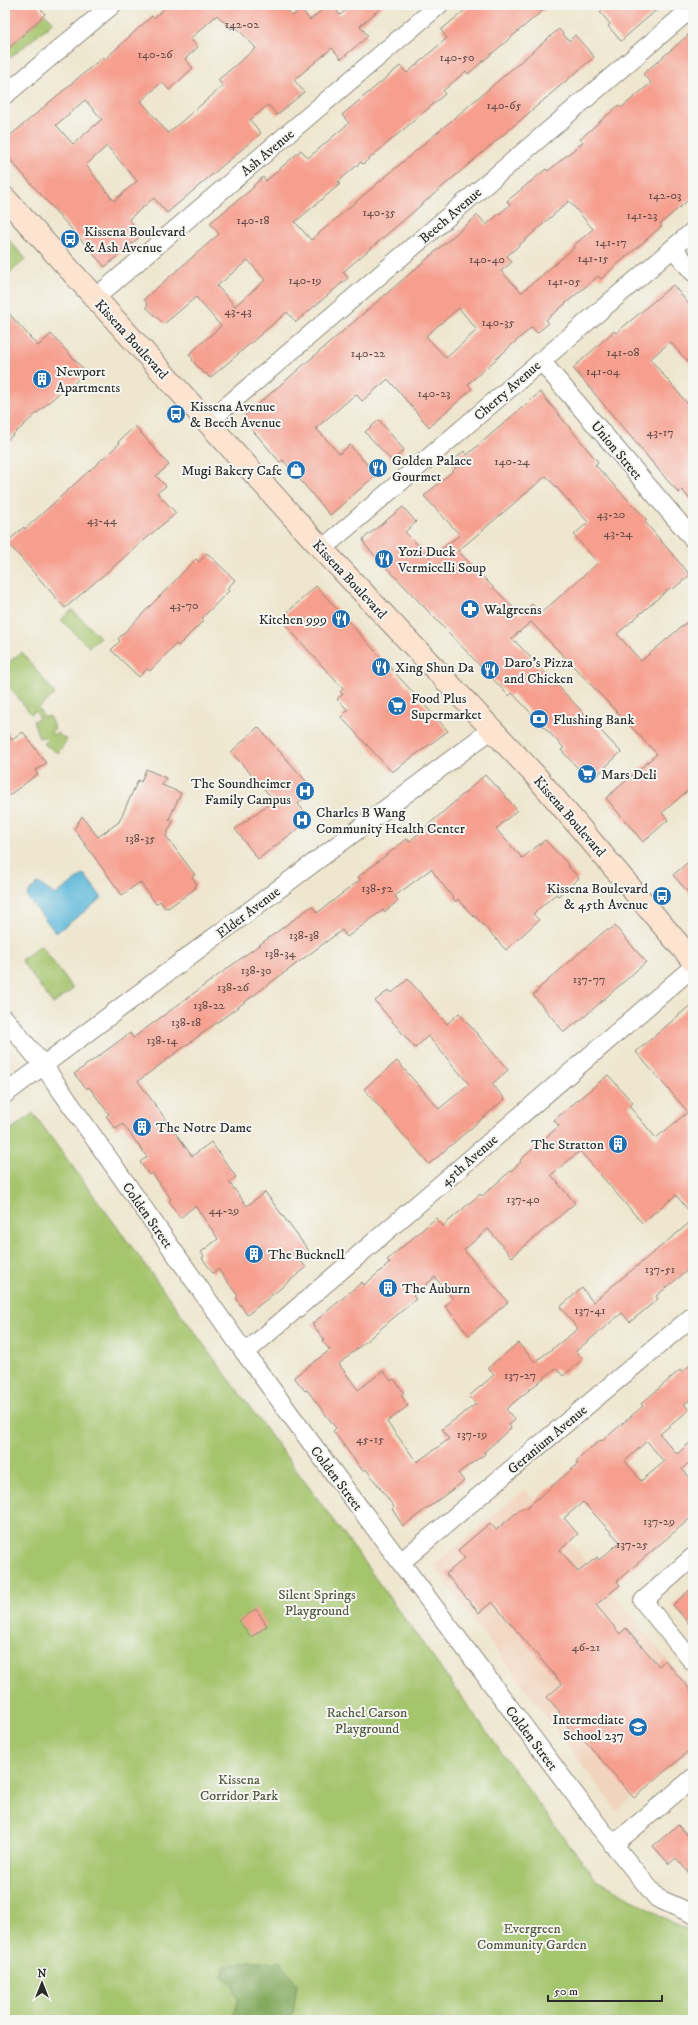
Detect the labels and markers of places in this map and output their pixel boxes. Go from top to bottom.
place label: Kissena Boulevard & Ash Avenue [84,223,186,257]
bus stop icon: Kissena Boulevard & Ash Avenue [59,228,81,250]
place label: Newport Apartments [56,363,121,397]
building icon: Newport Apartments [31,368,53,390]
place label: Kissena Avenue & Beech Avenue [190,398,281,432]
bus stop icon: Kissena Avenue & Beech Avenue [165,403,187,425]
place label: Golden Palace Gourmet [392,452,472,486]
restaurant icon: Golden Palace Gourmet [367,457,389,479]
shop icon: Mugi Bakery Cafe [285,459,307,481]
place label: Mugi Bakery Cafe [181,462,282,480]
place label: Yozi Duck Vermicelli Soup [397,543,486,577]
restaurant icon: Yozi Duck Vermicelli Soup [373,548,395,570]
pharmacy icon: Walgreens [459,598,481,620]
place label: Walgreens [483,601,542,619]
restaurant icon: Kitchen 999 [330,608,352,630]
place label: Kitchen 999 [259,611,327,629]
place label: Daro's Pizza and Chicken [504,654,574,688]
restaurant icon: Xing Shun Da [370,656,392,678]
place label: Xing Shun Da [395,659,474,677]
restaurant icon: Daro's Pizza and Chicken [479,659,501,681]
place label: Food Plus Supermarket [411,690,482,724]
supermarket icon: Food Plus Supermarket [386,695,408,717]
bank icon: Flushing Bank [528,708,550,730]
place label: Flushing Bank [553,711,634,729]
supermarket icon: Mars Deli [576,763,598,785]
place label: Mars Deli [601,766,657,784]
place label: The Soundheimer Family Campus [191,775,292,809]
hospital icon: The Soundheimer Family Campus [294,780,316,802]
place label: Charles B Wang Community Health Center [316,804,466,838]
hospital icon: Charles B Wang Community Health Center [291,809,313,831]
place label: Kissena Boulevard & 45th Avenue [547,880,648,914]
bus stop icon: Kissena Boulevard & 45th Avenue [651,885,673,907]
building icon: The Notre Dame [131,1116,153,1138]
place label: The Notre Dame [156,1119,252,1137]
building icon: The Stratton [607,1133,629,1155]
place label: The Stratton [531,1136,605,1154]
building icon: The Bucknell [243,1243,265,1265]
place label: The Bucknell [268,1246,346,1264]
building icon: The Auburn [377,1277,399,1299]
place label: The Auburn [402,1280,471,1298]
place label: Intermediate School 237 [552,1711,624,1745]
school or university icon: Intermediate School 237 [627,1716,649,1738]

